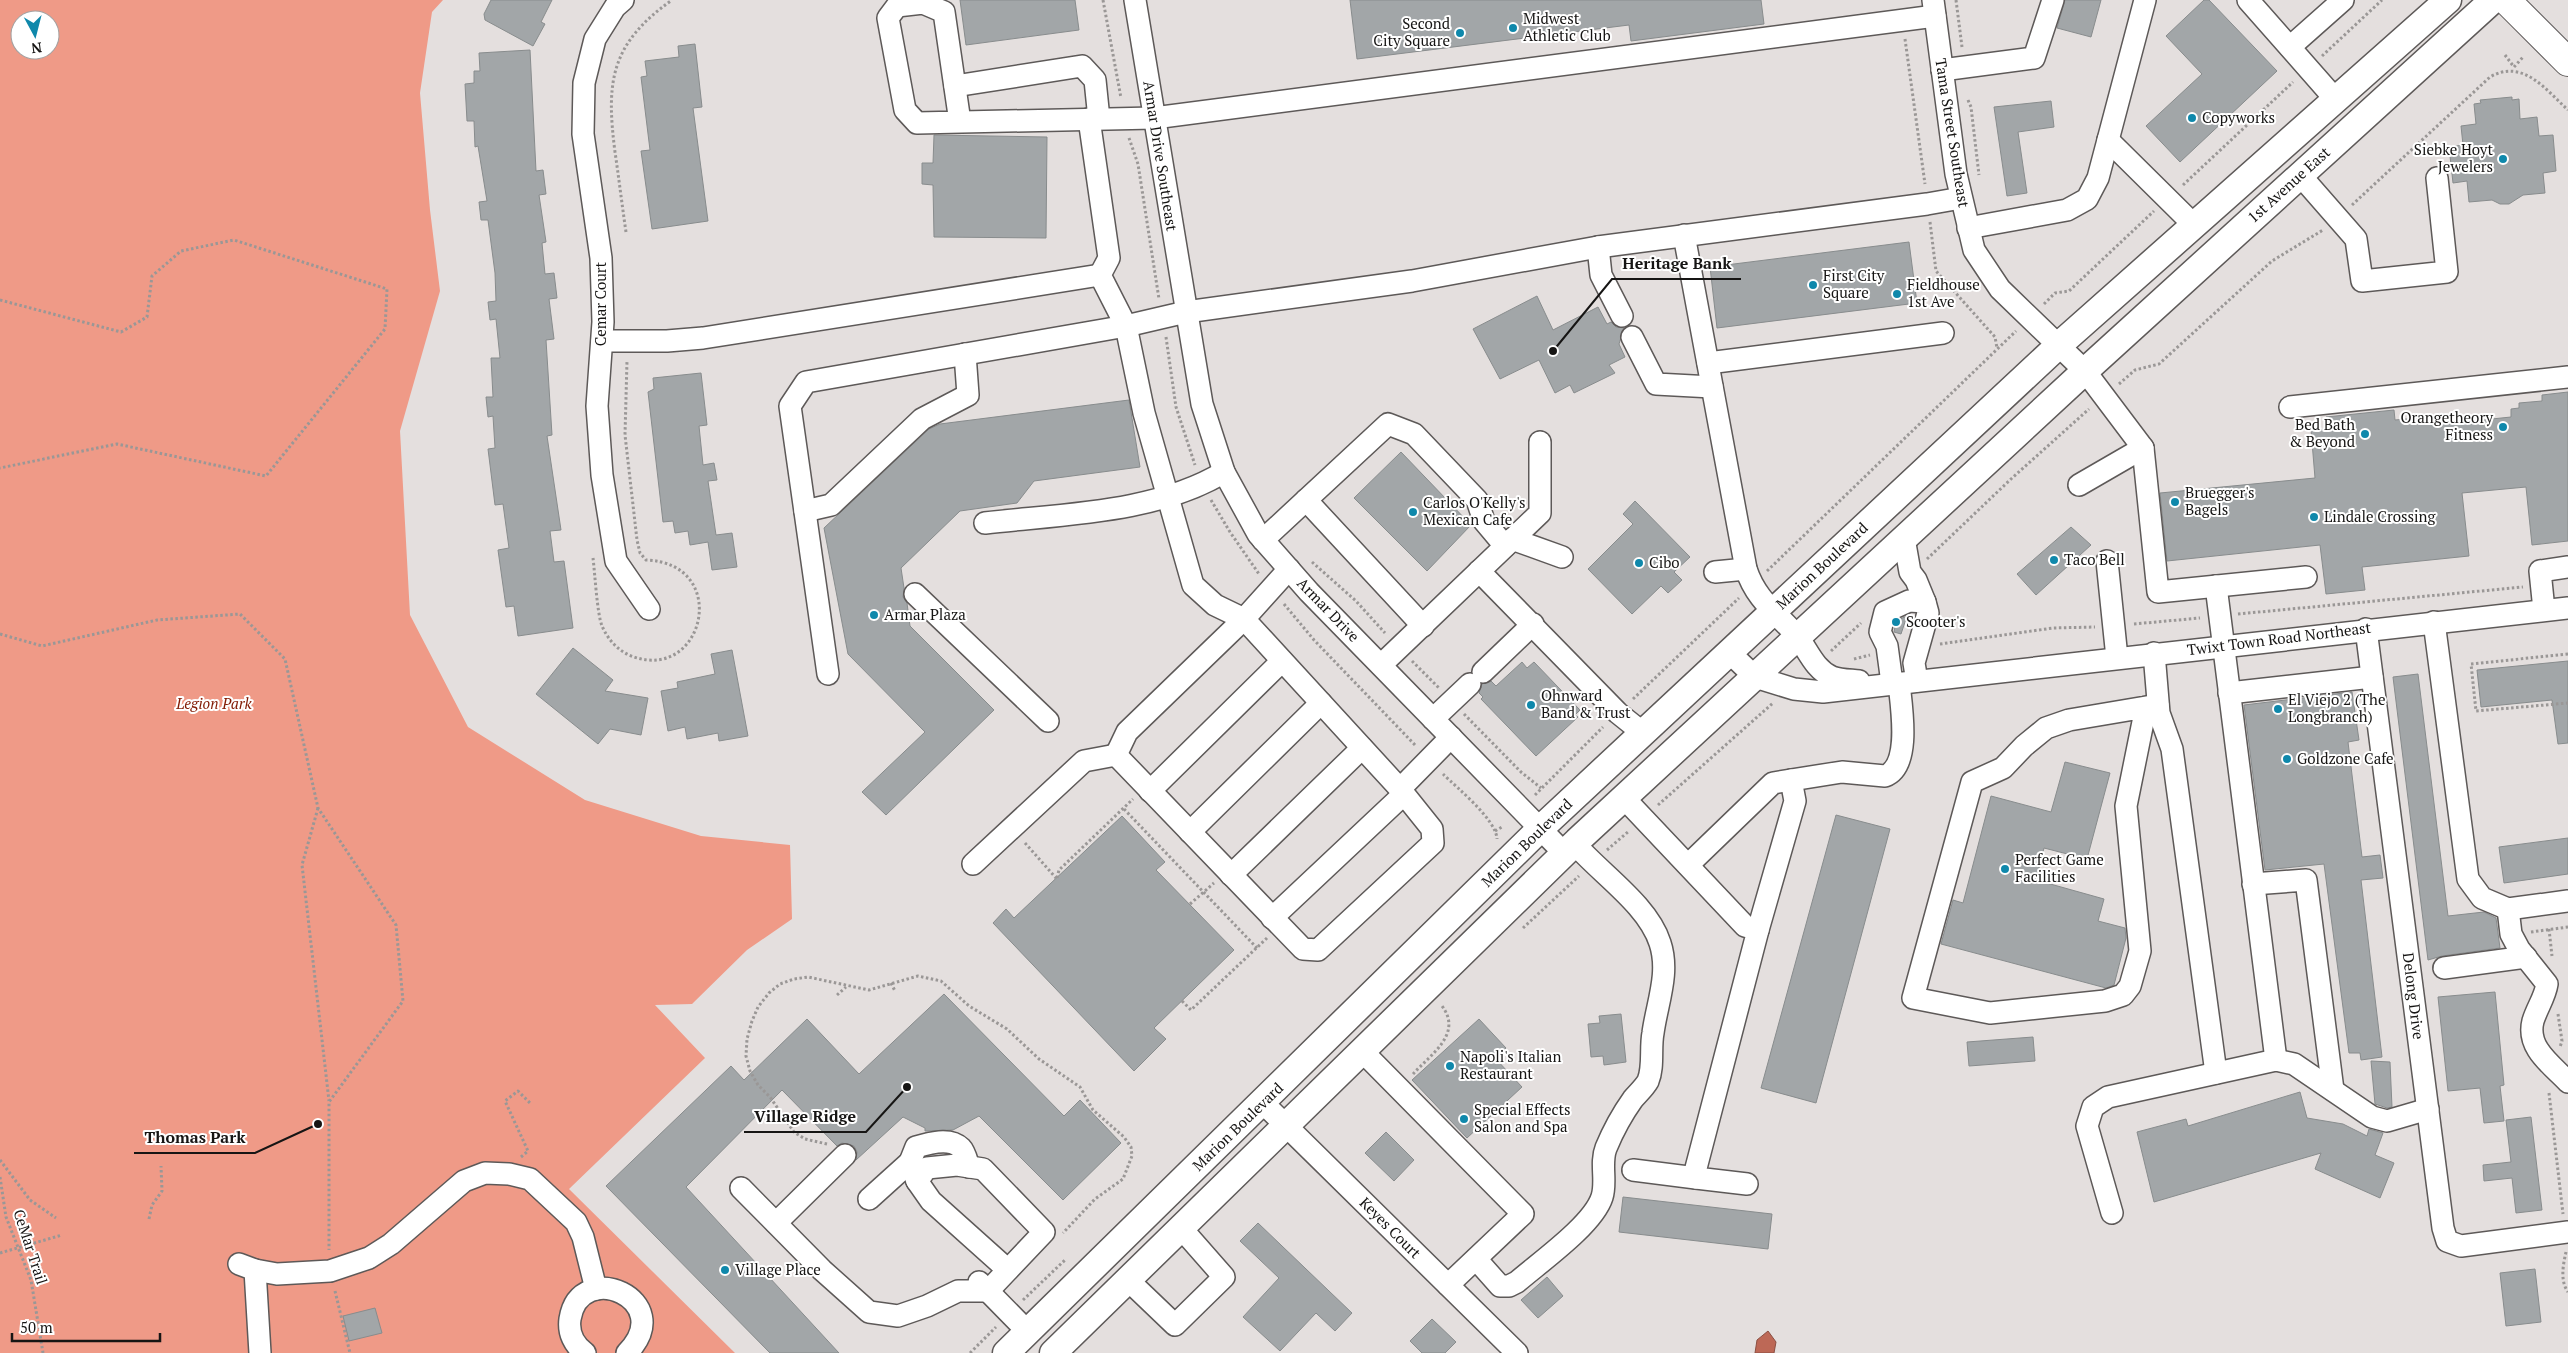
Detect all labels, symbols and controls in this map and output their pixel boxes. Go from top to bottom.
place label: Midwest Athletic Club [1523,8,1611,45]
north arrow [10,10,60,60]
place label: Second City Square [1373,13,1450,50]
marker: Midwest Athletic Club [1507,22,1519,34]
marker: Second City Square [1454,27,1466,39]
text: N [30,38,43,59]
street label: Tama Street Southeast [1931,57,1975,209]
street label: Armar Drive Southeast [1139,79,1183,233]
place label: Copyworks [2202,107,2275,127]
marker: Copyworks [2186,112,2198,124]
place label: Siebke Hoyt Jewelers [2414,139,2493,176]
street label: 1st Avenue East [2243,142,2334,227]
marker: Siebke Hoyt Jewelers [2497,153,2509,165]
callout: Heritage Bank [1612,248,1741,279]
text: Heritage Bank [1622,252,1732,274]
street label: Cemar Court [590,261,610,346]
place label: First City Square [1823,265,1885,302]
place label: Fieldhouse 1st Ave [1907,274,1980,311]
marker: First City Square [1807,279,1819,291]
marker: Fieldhouse 1st Ave [1891,288,1903,300]
place label: Orangetheory Fitness [2400,407,2493,444]
place label: Bed Bath & Beyond [2289,414,2355,451]
marker: Orangetheory Fitness [2497,421,2509,433]
marker: Bed Bath & Beyond [2359,428,2371,440]
place label: Bruegger's Bagels [2185,482,2255,519]
place label: Carlos O'Kelly's Mexican Cafe [1423,492,1526,529]
marker: Bruegger's Bagels [2169,496,2181,508]
marker: Carlos O'Kelly's Mexican Cafe [1407,506,1419,518]
place label: Lindale Crossing [2324,506,2436,526]
marker: Lindale Crossing [2308,511,2320,523]
street label: Marion Boulevard [1771,517,1872,613]
place label: Taco Bell [2064,549,2125,569]
place label: Cibo [1649,552,1680,572]
marker: Taco Bell [2048,554,2060,566]
marker: Cibo [1633,557,1645,569]
street label: Armar Drive [1293,573,1364,646]
place label: Armar Plaza [884,604,966,624]
marker: Armar Plaza [868,609,880,621]
place label: Scooter's [1906,611,1965,631]
marker: Scooter's [1890,616,1902,628]
street label: Twixt Town Road Northeast [2186,617,2373,659]
place label: Ohnward Band & Trust [1541,685,1631,722]
place label: El Viejo 2 (The Longbranch) [2288,689,2385,726]
park label: Legion Park [175,693,253,713]
marker: Ohnward Band & Trust [1525,699,1537,711]
marker: El Viejo 2 (The Longbranch) [2272,703,2284,715]
place label: Goldzone Cafe [2297,748,2394,768]
marker: Goldzone Cafe [2281,753,2293,765]
street label: Marion Boulevard [1477,794,1576,891]
place label: Perfect Game Facilities [2015,849,2104,886]
marker: Perfect Game Facilities [1999,863,2011,875]
street label: Delong Drive [2399,951,2429,1040]
place label: Napoli's Italian Restaurant [1460,1046,1561,1083]
marker: Napoli's Italian Restaurant [1444,1060,1456,1072]
street label: Marion Boulevard [1188,1078,1287,1175]
place label: Special Effects Salon and Spa [1474,1099,1571,1136]
callout: Village Ridge [744,1101,866,1132]
text: Village Ridge [754,1105,856,1127]
marker: Special Effects Salon and Spa [1458,1113,1470,1125]
callout: Thomas Park [134,1122,255,1153]
text: Thomas Park [145,1126,246,1148]
street label: Keyes Court [1356,1192,1426,1263]
street label: CeMar Trail [9,1206,53,1287]
place label: Village Place [735,1259,821,1279]
marker: Village Place [719,1264,731,1276]
scale bar [12,1310,160,1342]
text: 50 m [20,1317,53,1337]

